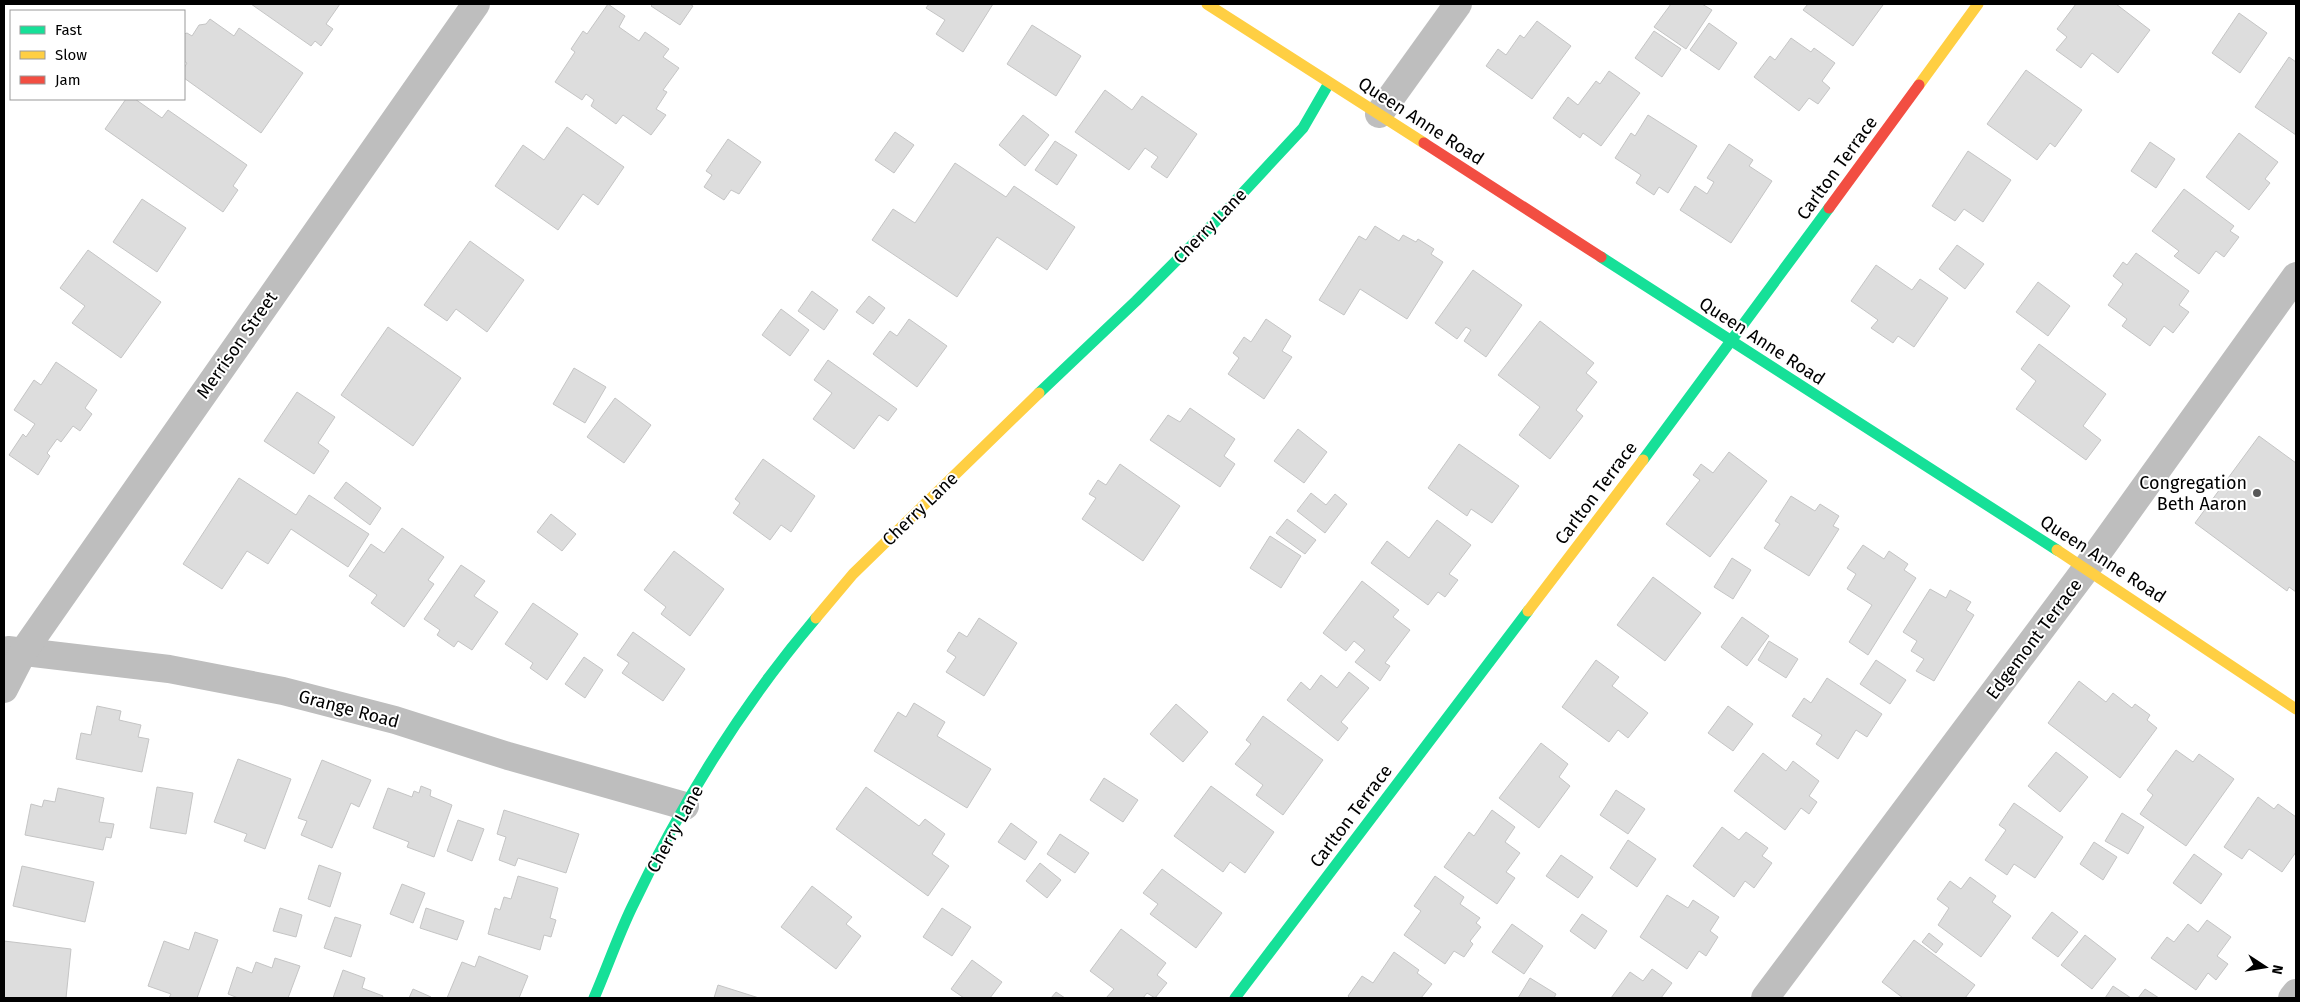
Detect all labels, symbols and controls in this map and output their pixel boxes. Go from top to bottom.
legend [10,10,185,100]
text: Fast [55,21,82,39]
text: Slow [55,46,87,64]
text: Jam [55,71,81,89]
street label: Queen Anne Road [1354,72,1488,170]
street label: Carlton Terrace [1792,112,1882,224]
street label: Cherry Lane [1168,184,1252,268]
street label: Merrison Street [192,287,282,403]
street label: Queen Anne Road [1695,292,1829,390]
street label: Carlton Terrace [1550,437,1642,549]
street label: Cherry Lane [878,467,962,551]
place label: Congregation Beth Aaron [2139,472,2247,515]
marker: Congregation Beth Aaron [2251,487,2263,499]
street label: Queen Anne Road [2036,510,2170,608]
street label: Edgemont Terrace [1981,574,2087,704]
street label: Grange Road [296,685,402,733]
street label: Carlton Terrace [1305,760,1397,872]
street label: Cherry Lane [642,781,708,877]
north arrow [2240,942,2290,992]
text: N [2268,963,2287,976]

